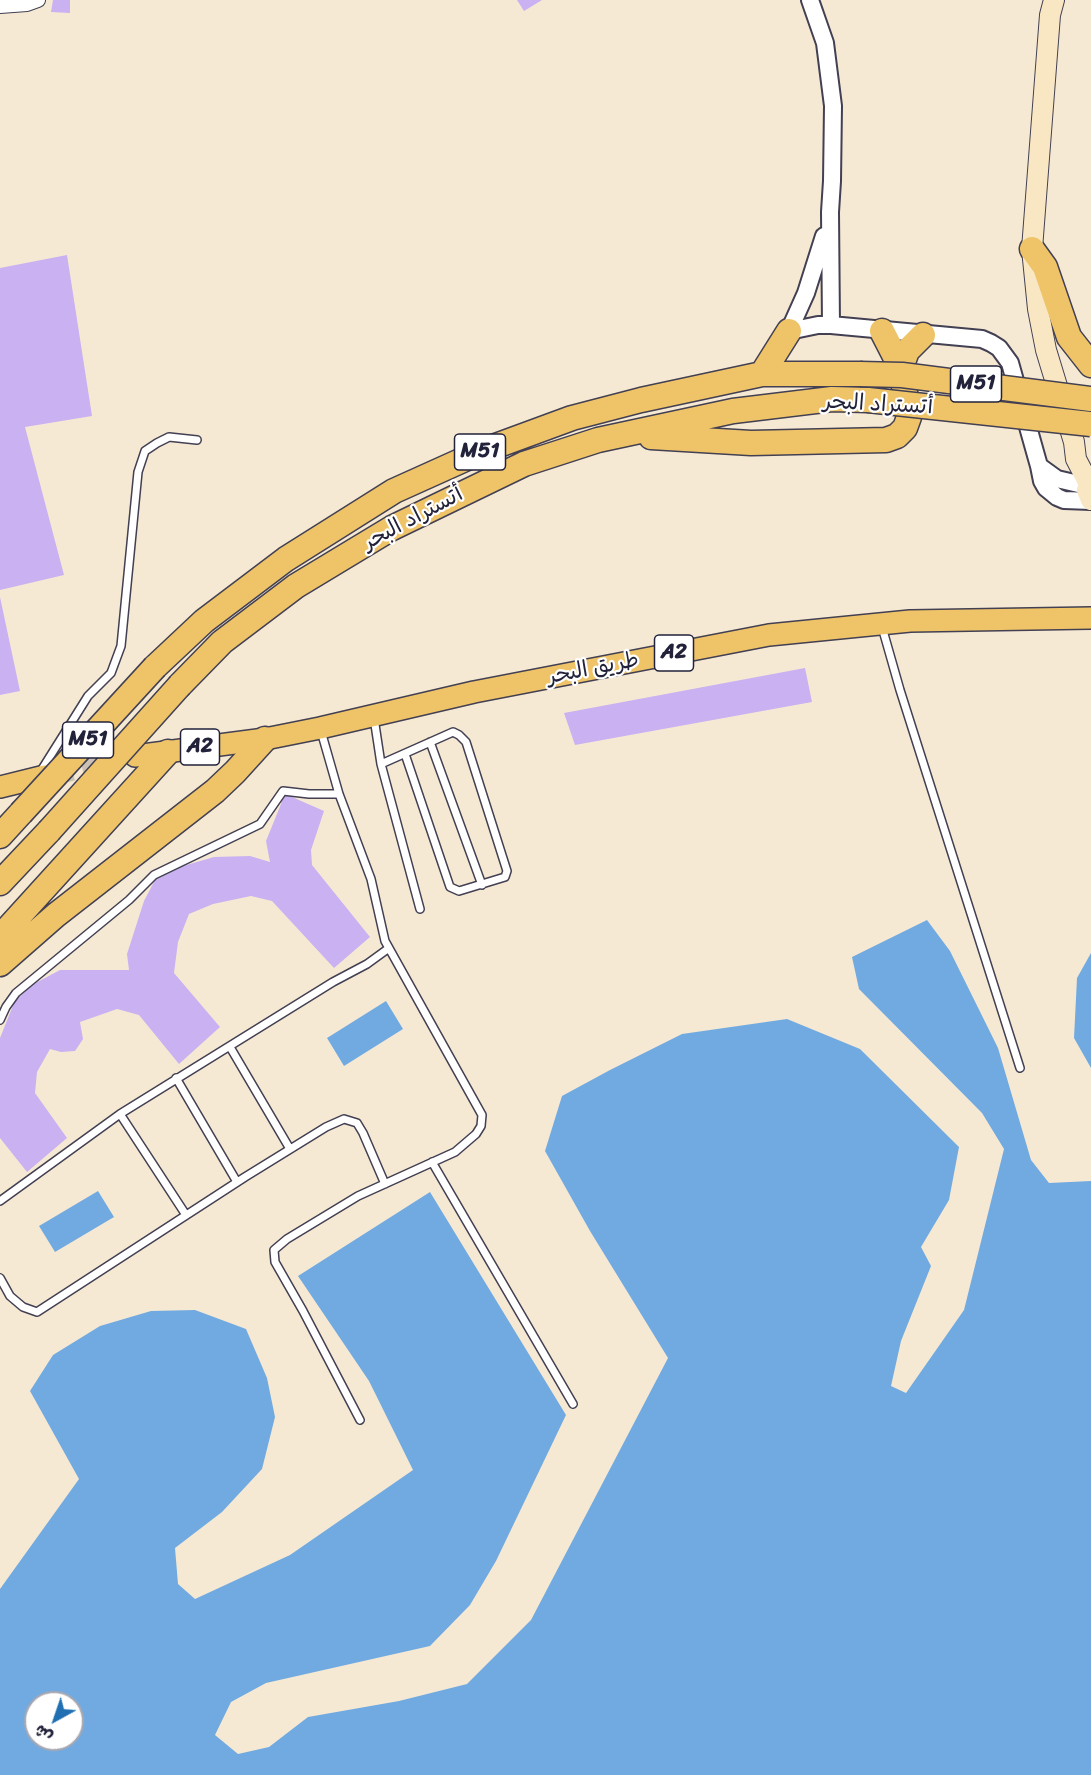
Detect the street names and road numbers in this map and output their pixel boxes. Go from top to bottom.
road number: M51 [950,366,1002,402]
street label: أتستراد البحر [822,389,934,421]
road number: M51 [454,434,506,470]
street label: أتستراد البحر [358,482,468,556]
road number: A2 [654,635,694,671]
street label: طريق البحر [545,647,641,691]
road number: M51 [62,722,113,758]
road number: A2 [180,729,220,765]

